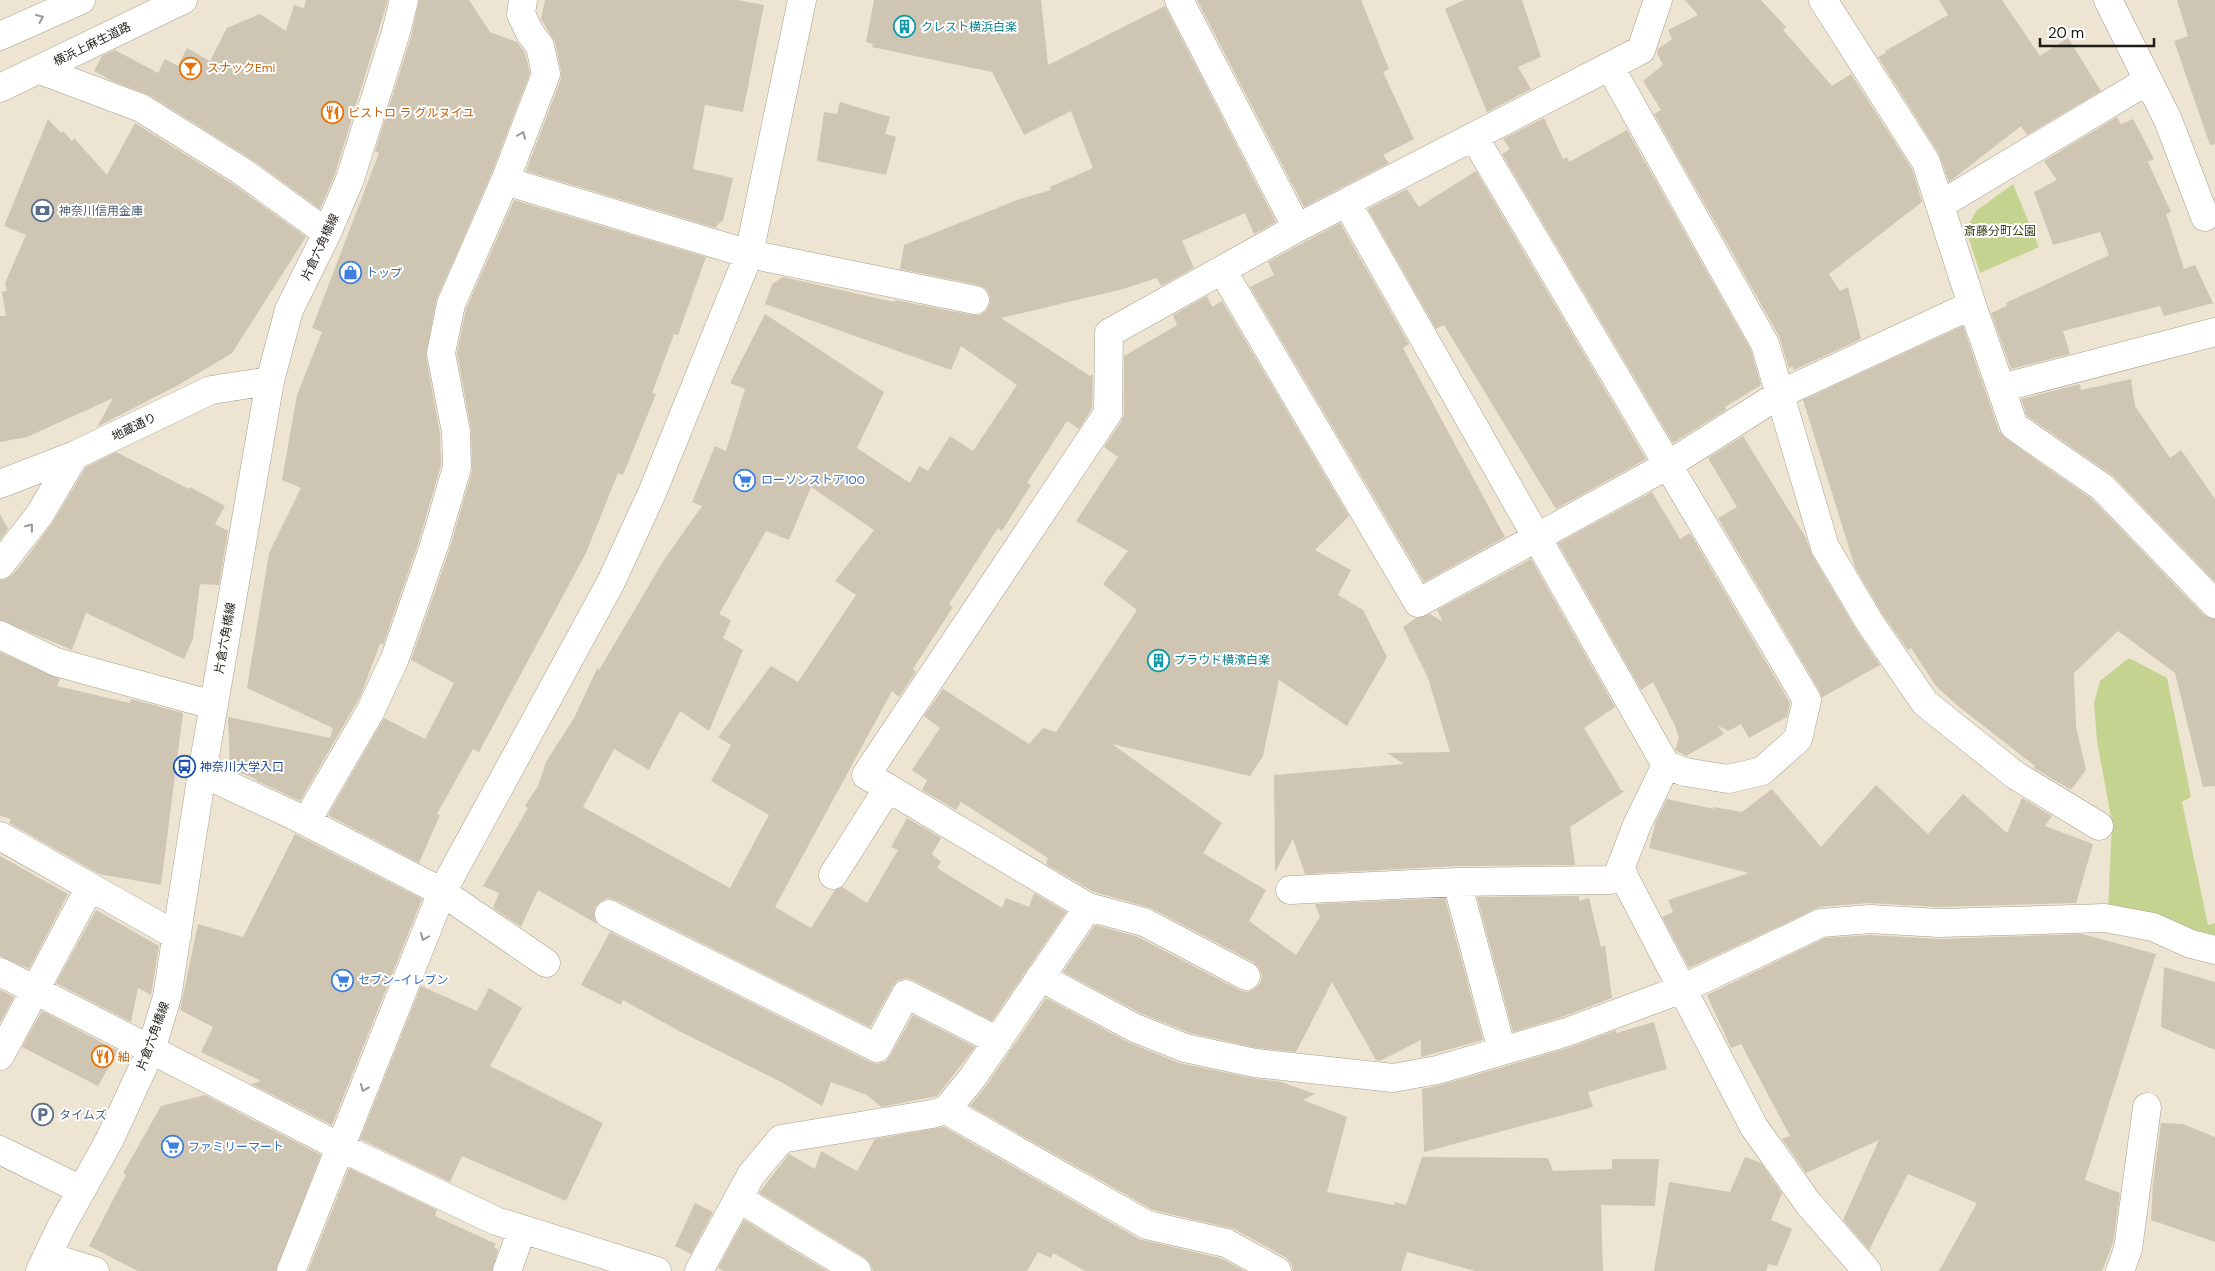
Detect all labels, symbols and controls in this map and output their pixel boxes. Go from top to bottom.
one-way arrow [35,13,44,24]
building icon: クレスト横浜白楽 [893,15,917,39]
scale bar [2040,15,2154,47]
street label: 横浜上麻生道路 [51,18,133,70]
place label: クレスト横浜白楽 [921,19,1017,35]
text: 20 m [2048,23,2084,43]
bar icon: スナックEmi [179,56,203,80]
place label: スナックEmi [207,60,275,76]
restaurant icon: ビストロ ラ グルヌイユ [320,101,344,125]
place label: ビストロ ラ グルヌイユ [348,105,474,121]
one-way arrow [516,131,526,140]
bank icon: 神奈川信用金庫 [31,199,55,223]
place label: 神奈川信用金庫 [59,203,143,219]
street label: 片倉六角橋線 [298,211,342,283]
park label: 斎藤分町公園 [1964,223,2036,239]
shop icon: トップ [338,261,362,285]
place label: トップ [366,265,402,281]
street label: 地蔵通り [109,409,159,445]
supermarket icon: ローソンストア100 [733,468,757,492]
place label: ローソンストア100 [761,472,865,488]
one-way arrow [24,523,33,533]
street label: 片倉六角橋線 [211,601,239,675]
building icon: プラウド横濱白楽 [1146,648,1170,672]
place label: プラウド横濱白楽 [1174,652,1270,668]
bus stop icon: 神奈川大学入口 [172,755,196,779]
place label: 神奈川大学入口 [200,759,284,775]
one-way arrow [420,932,430,941]
supermarket icon: セブン-イレブン [330,968,354,992]
place label: セブン-イレブン [358,972,449,988]
street label: 片倉六角橋線 [133,999,173,1073]
restaurant icon: 紬 [90,1045,114,1069]
place label: 紬 [118,1049,130,1065]
one-way arrow [359,1083,370,1092]
parking icon: タイムズ [31,1103,55,1127]
place label: タイムズ [59,1107,107,1123]
supermarket icon: ファミリーマート [160,1135,184,1159]
place label: ファミリーマート [188,1139,284,1155]

